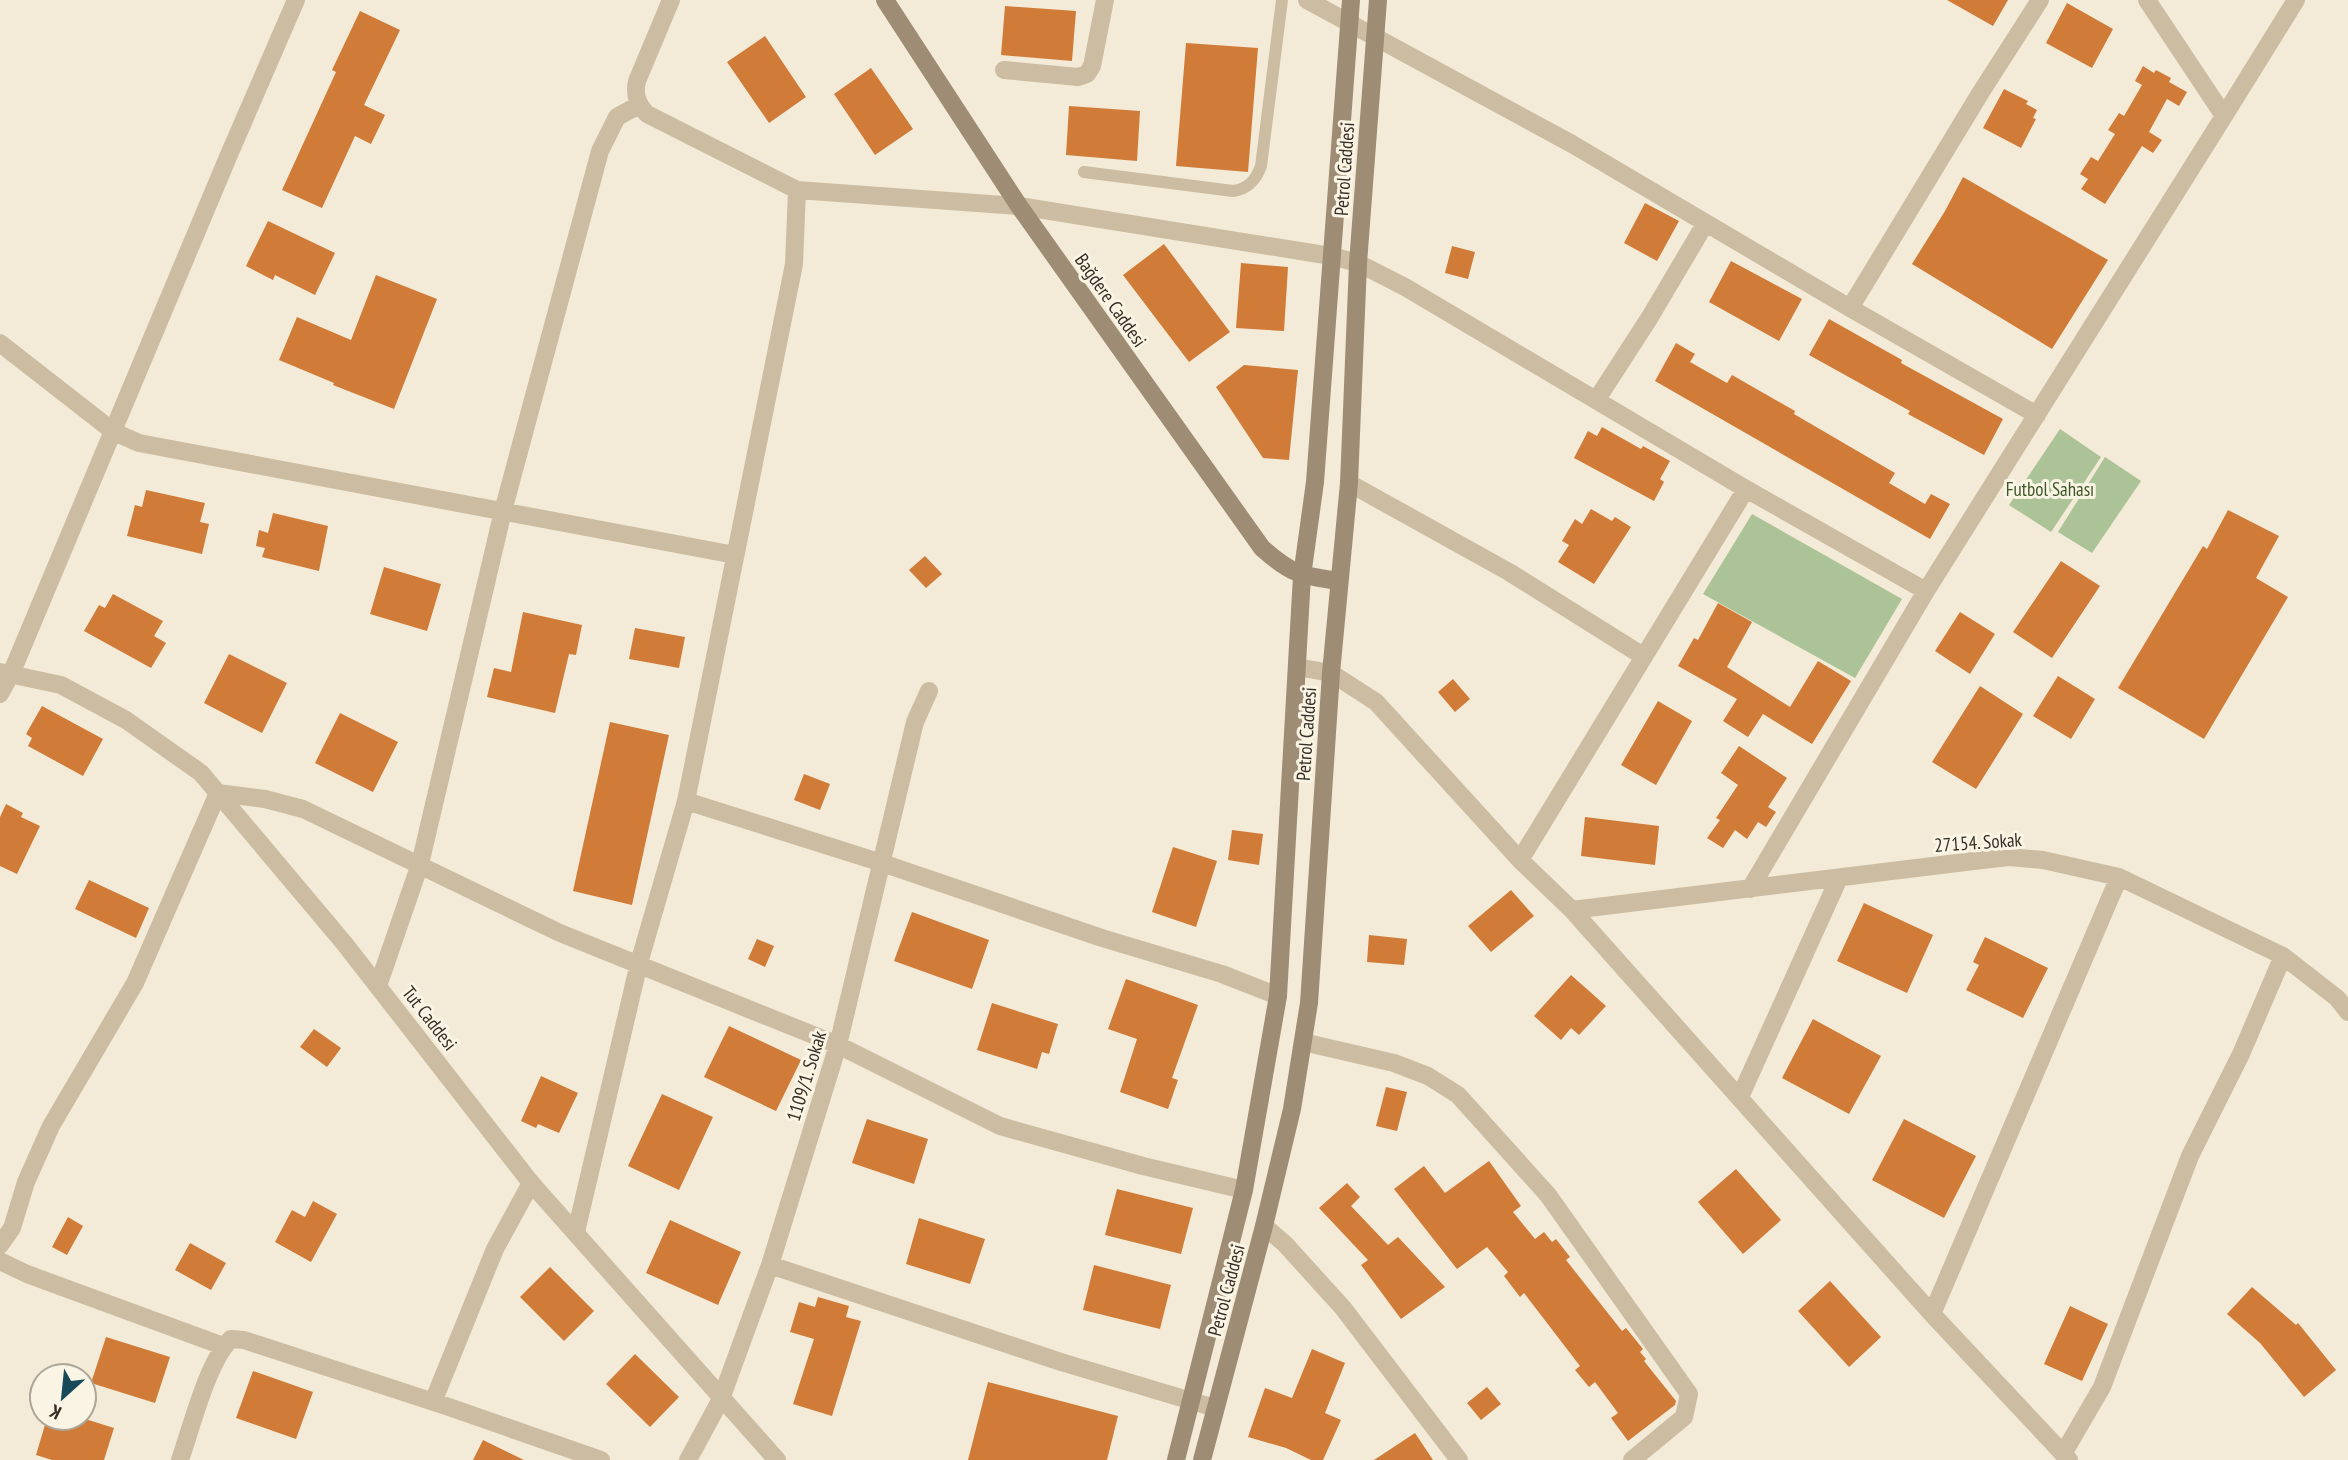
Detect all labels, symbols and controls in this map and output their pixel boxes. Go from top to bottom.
street label: Petrol Caddesi [1329,121,1359,217]
street label: Bağdere Caddesi [1070,249,1152,351]
park label: Futbol Sahası [2006,477,2094,501]
street label: Petrol Caddesi [1291,686,1321,782]
street label: 27154. Sokak [1933,827,2023,857]
street label: Tut Caddesi [397,981,463,1055]
street label: 1109/1. Sokak [781,1027,831,1124]
street label: Petrol Caddesi [1202,1242,1250,1338]
north arrow [28,1362,98,1432]
text: K [45,1399,65,1425]

